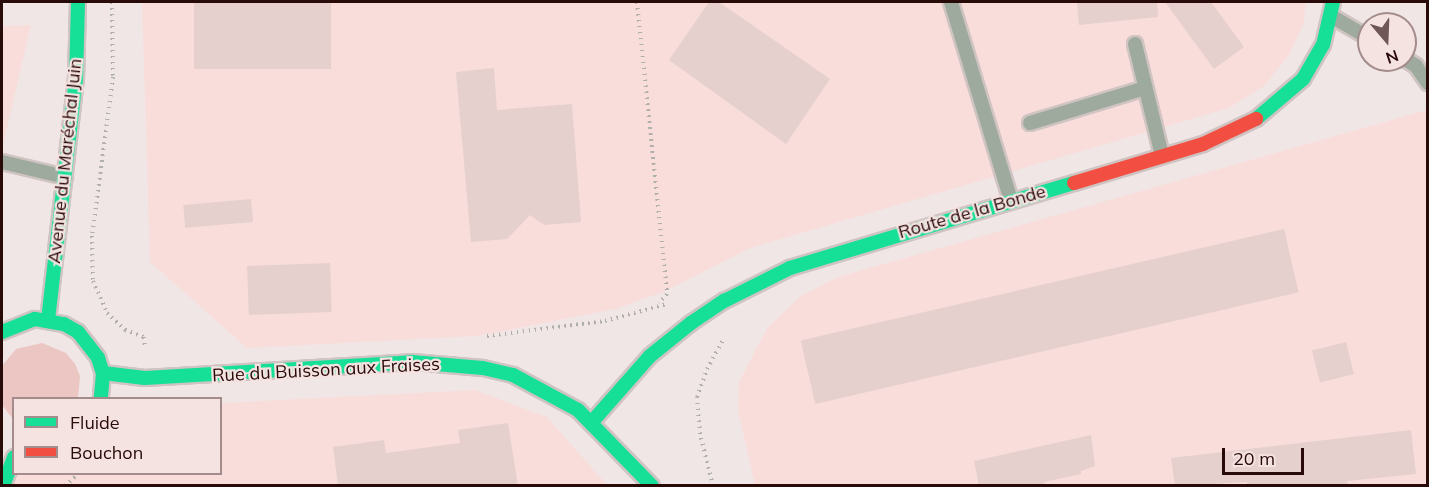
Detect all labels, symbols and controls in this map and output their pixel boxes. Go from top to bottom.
north arrow [1357,12,1417,72]
text: N [1383,46,1401,69]
street label: Avenue du Maréchal Juin [43,57,87,265]
street label: Route de la Bonde [896,181,1048,243]
street label: Rue du Buisson aux Fraises [212,353,440,387]
legend [12,397,222,475]
text: Fluide [70,411,120,434]
scale bar [1225,436,1308,474]
text: Bouchon [70,441,143,464]
text: 20 m [1233,447,1275,470]

